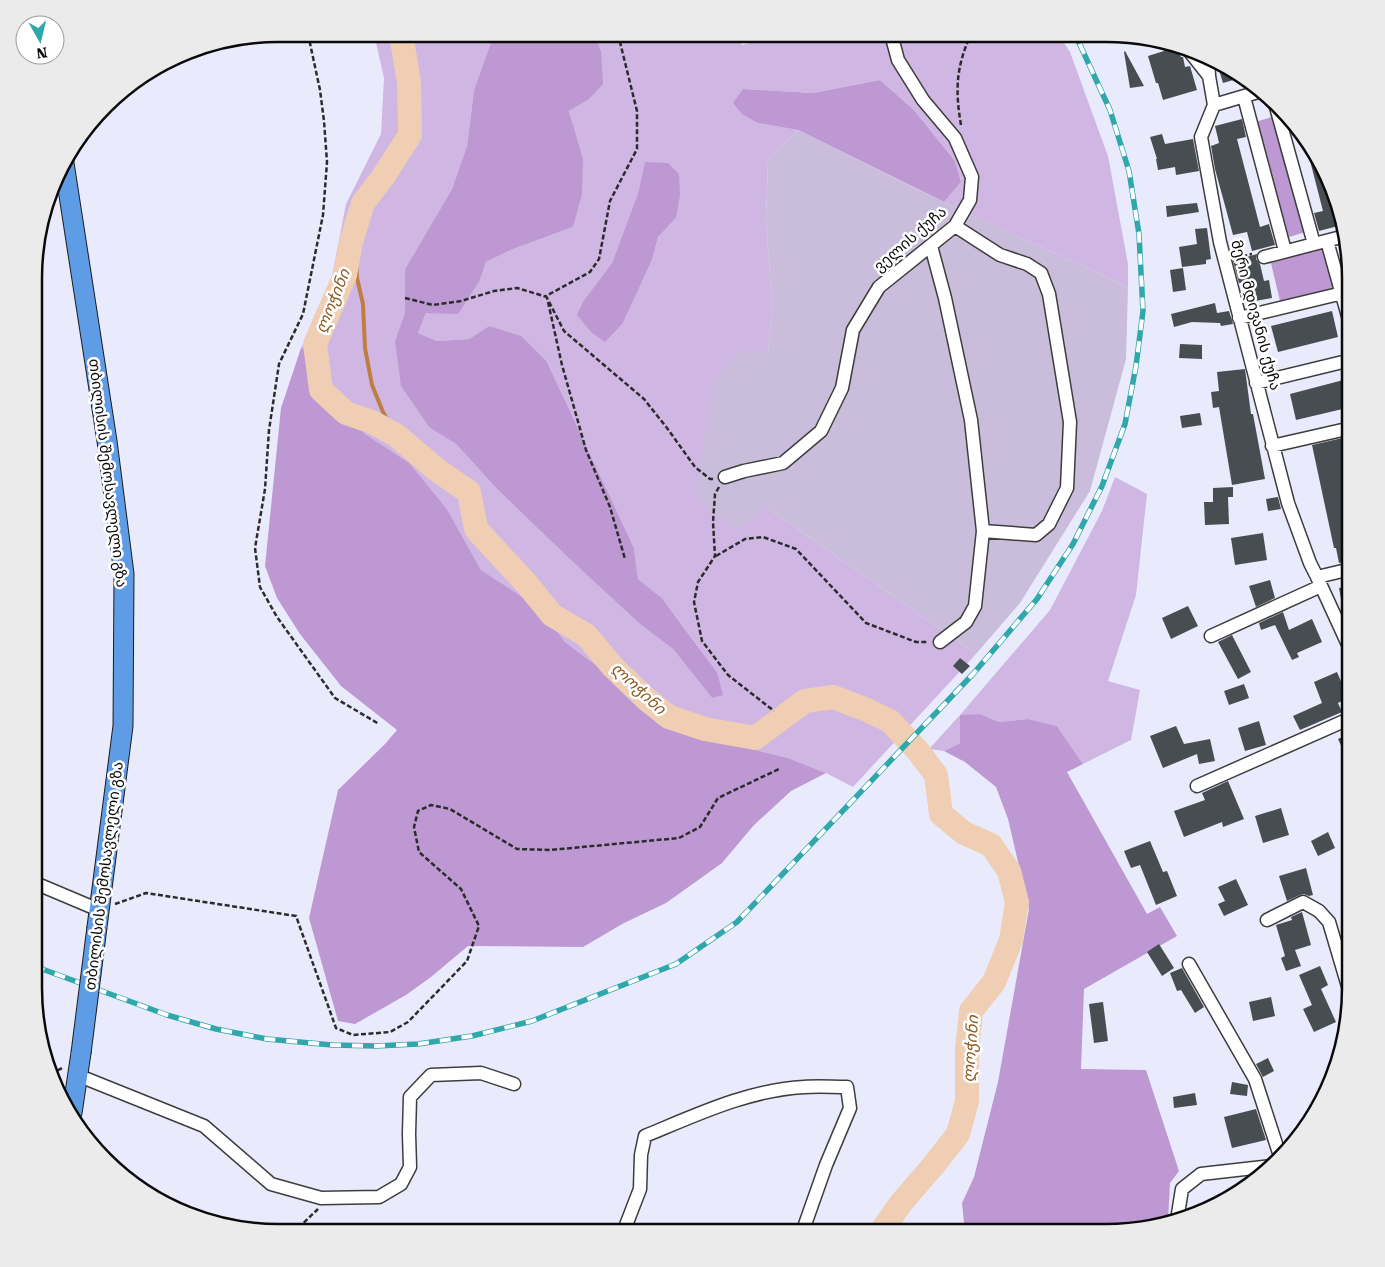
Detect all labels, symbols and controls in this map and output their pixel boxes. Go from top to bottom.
north arrow [15,15,65,65]
text: N [35,44,48,62]
street label: ველის ქუჩა [870,203,950,275]
street label: მერი მდივანის ქუჩა [1227,238,1285,392]
water label: ლოჭინი [311,266,354,336]
street label: თბილისის შემოსავლელი გზა [85,358,131,588]
water label: ლოჭინი [608,658,670,719]
street label: თბილისის შემოსავლელი გზა [81,761,127,991]
water label: ლოჭინი [959,1014,982,1083]

